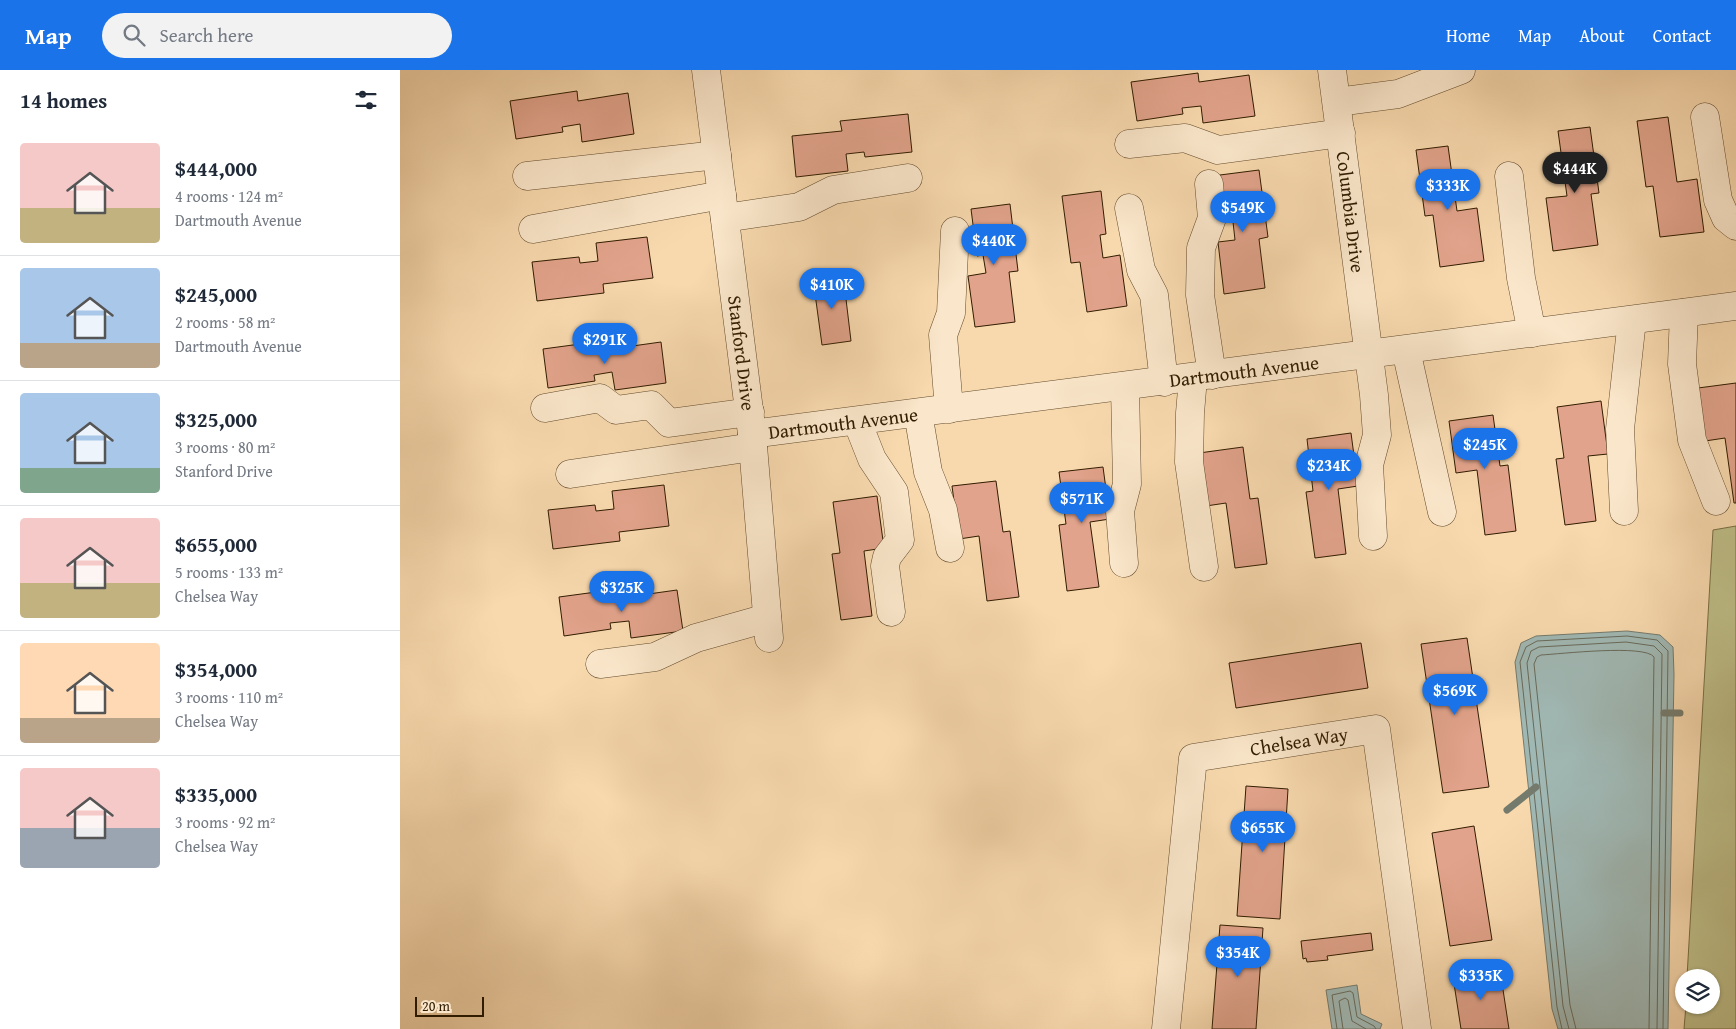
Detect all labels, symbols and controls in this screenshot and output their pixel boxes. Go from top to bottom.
search box [102,13,452,58]
text: Map [25,18,72,53]
icon: search [120,21,148,49]
text: Search here [160,21,253,49]
text: Home [1446,22,1490,49]
text: Map [1518,22,1551,49]
text: About [1579,22,1625,49]
text: Contact [1653,22,1711,49]
text: 14 homes [20,85,107,116]
icon: filters [352,86,380,114]
street label: Columbia Drive [1330,150,1372,274]
pin: $444K [1540,152,1610,194]
text: $444,000 [175,153,257,184]
text: $444K [1553,156,1597,180]
icon: home [60,163,120,223]
pin: $333K [1413,168,1483,211]
text: $333K [1426,173,1470,197]
text: 4 rooms · 124 m² [175,184,283,208]
pin: $549K [1208,190,1278,233]
text: $549K [1221,195,1265,219]
text: Dartmouth Avenue [175,208,302,232]
pin: $440K [959,224,1029,266]
text: $440K [972,228,1016,252]
pin: $410K [797,268,867,310]
text: $410K [810,272,854,296]
text: $245,000 [175,279,257,310]
icon: home [60,288,120,348]
street label: Stanford Drive [721,294,763,412]
text: 2 rooms · 58 m² [175,310,275,334]
pin: $291K [570,322,640,365]
text: $291K [583,327,627,351]
text: Dartmouth Avenue [175,334,302,358]
street label: Dartmouth Avenue [1168,348,1320,394]
street label: Dartmouth Avenue [767,400,919,446]
text: $325,000 [175,404,257,435]
icon: home [60,413,120,473]
pin: $245K [1450,428,1520,470]
text: $245K [1463,432,1507,456]
text: 3 rooms · 80 m² [175,435,275,459]
pin: $234K [1294,448,1364,491]
text: $234K [1307,453,1351,477]
text: Stanford Drive [175,459,273,483]
pin: $571K [1047,482,1117,524]
text: $571K [1060,486,1104,510]
text: $655,000 [175,529,257,560]
icon: home [60,538,120,598]
text: 5 rooms · 133 m² [175,560,283,584]
pin: $325K [587,570,657,613]
text: $325K [600,575,644,599]
text: Chelsea Way [175,584,258,608]
text: $354,000 [175,654,257,685]
icon: home [60,663,120,723]
pin: $569K [1420,674,1490,716]
text: $569K [1433,678,1477,702]
text: 3 rooms · 110 m² [175,685,283,709]
text: Chelsea Way [175,709,258,733]
street label: Chelsea Way [1248,719,1350,763]
text: $335,000 [175,779,257,810]
icon: home [60,788,120,848]
text: 3 rooms · 92 m² [175,810,275,834]
pin: $655K [1228,810,1298,853]
text: $655K [1241,815,1285,839]
text: Chelsea Way [175,834,258,858]
pin: $354K [1203,936,1273,978]
text: $354K [1216,940,1260,964]
pin: $335K [1446,958,1516,1001]
text: $335K [1459,963,1503,987]
map controls [1675,969,1720,1014]
button: layers [1675,969,1720,1014]
scale bar [415,994,484,1017]
text: 20 m [422,996,450,1016]

